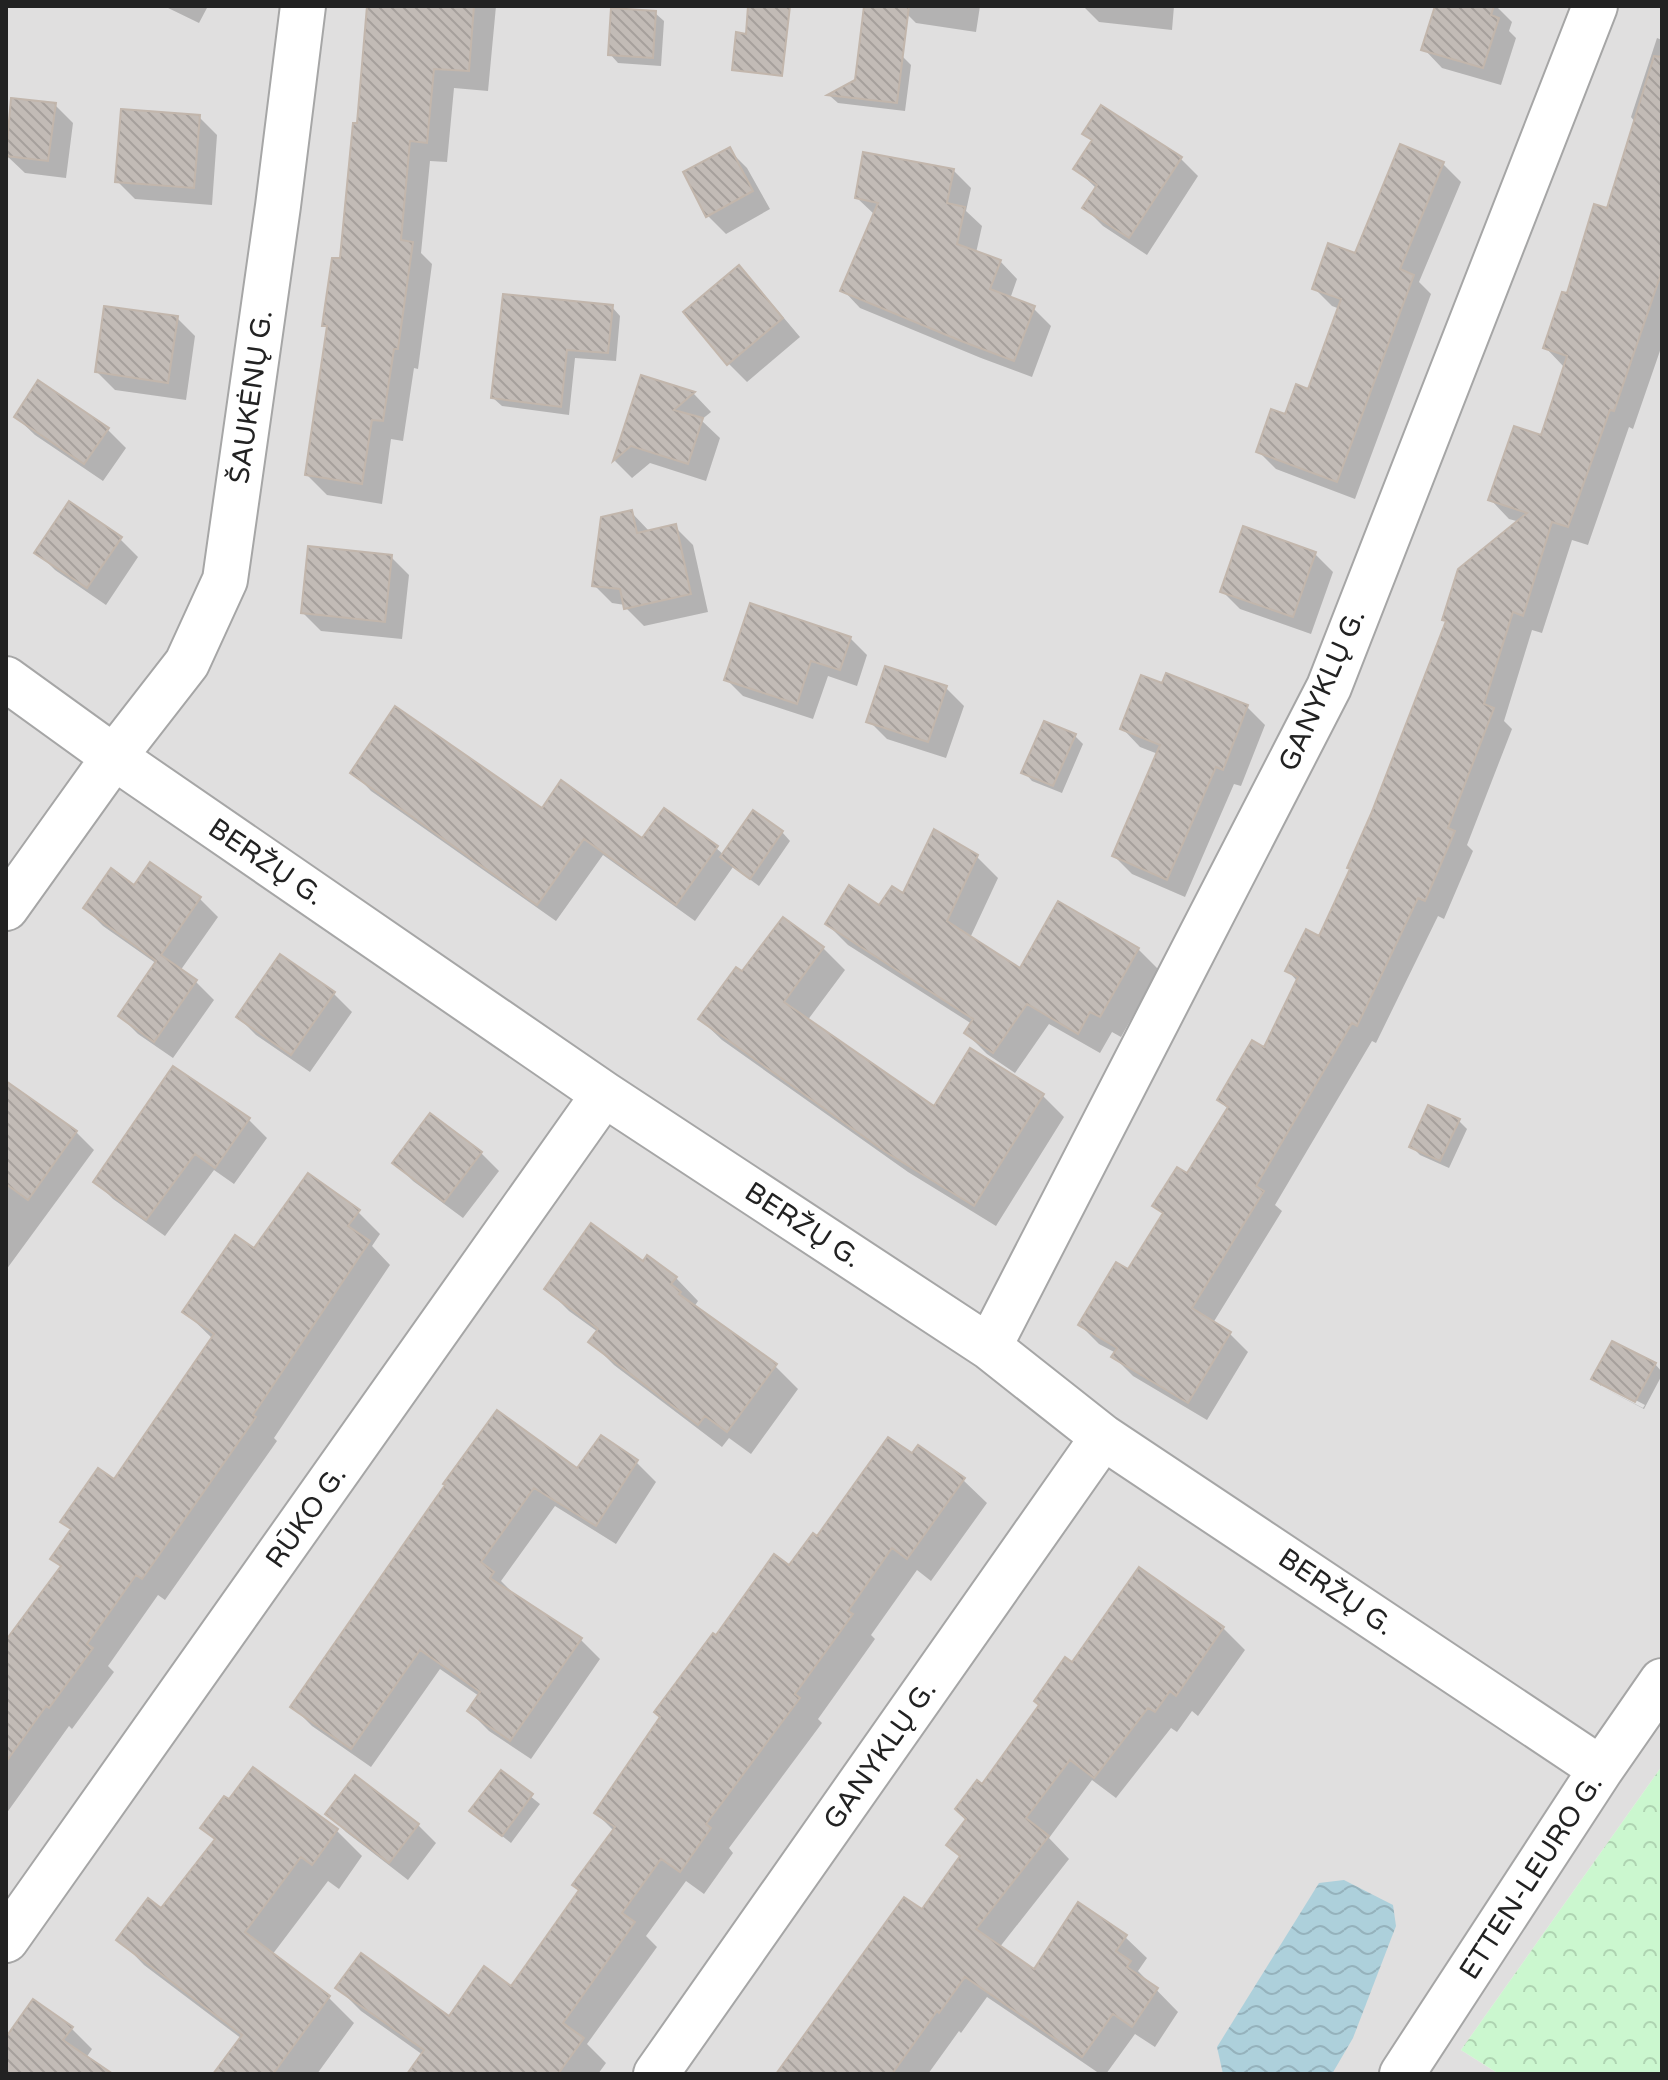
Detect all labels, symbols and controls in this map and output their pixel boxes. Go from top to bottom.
street label: ŠAUKĖNŲ G. [222,308,280,486]
street label: GANYKLŲ G. [1271,604,1373,776]
street label: BERŽŲ G. [202,811,330,913]
street label: BERŽŲ G. [738,1175,868,1275]
street label: RŪKO G. [258,1459,354,1575]
street label: BERŽŲ G. [1272,1541,1400,1643]
street label: GANYKLŲ G. [816,1674,944,1836]
street label: ETTEN-LEURO G. [1452,1768,1610,1986]

